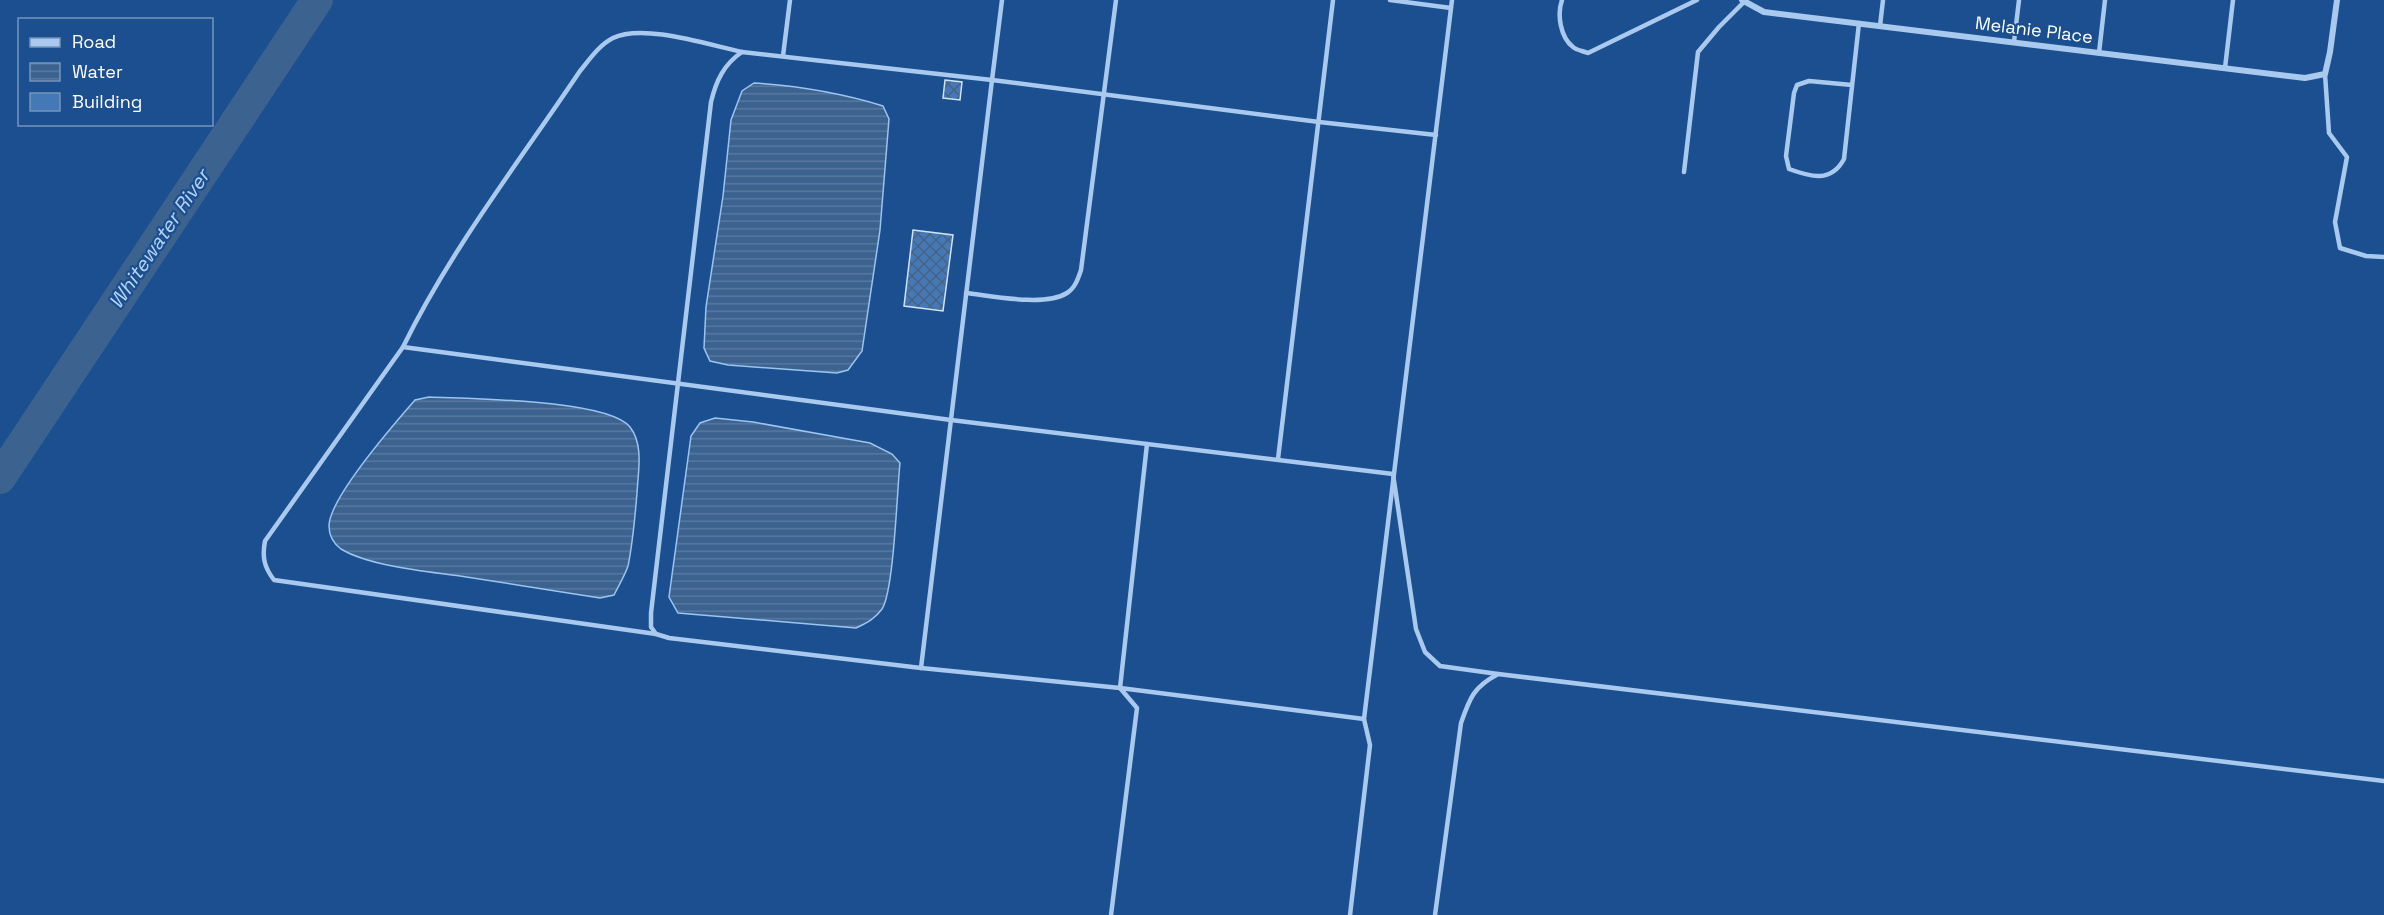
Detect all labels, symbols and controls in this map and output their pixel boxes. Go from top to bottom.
street label: Melanie Place [1974,11,2094,48]
legend [18,18,213,126]
text: Road [72,30,116,53]
text: Water [72,60,123,83]
text: Building [72,90,142,113]
water label: Whitewater River [103,162,217,314]

